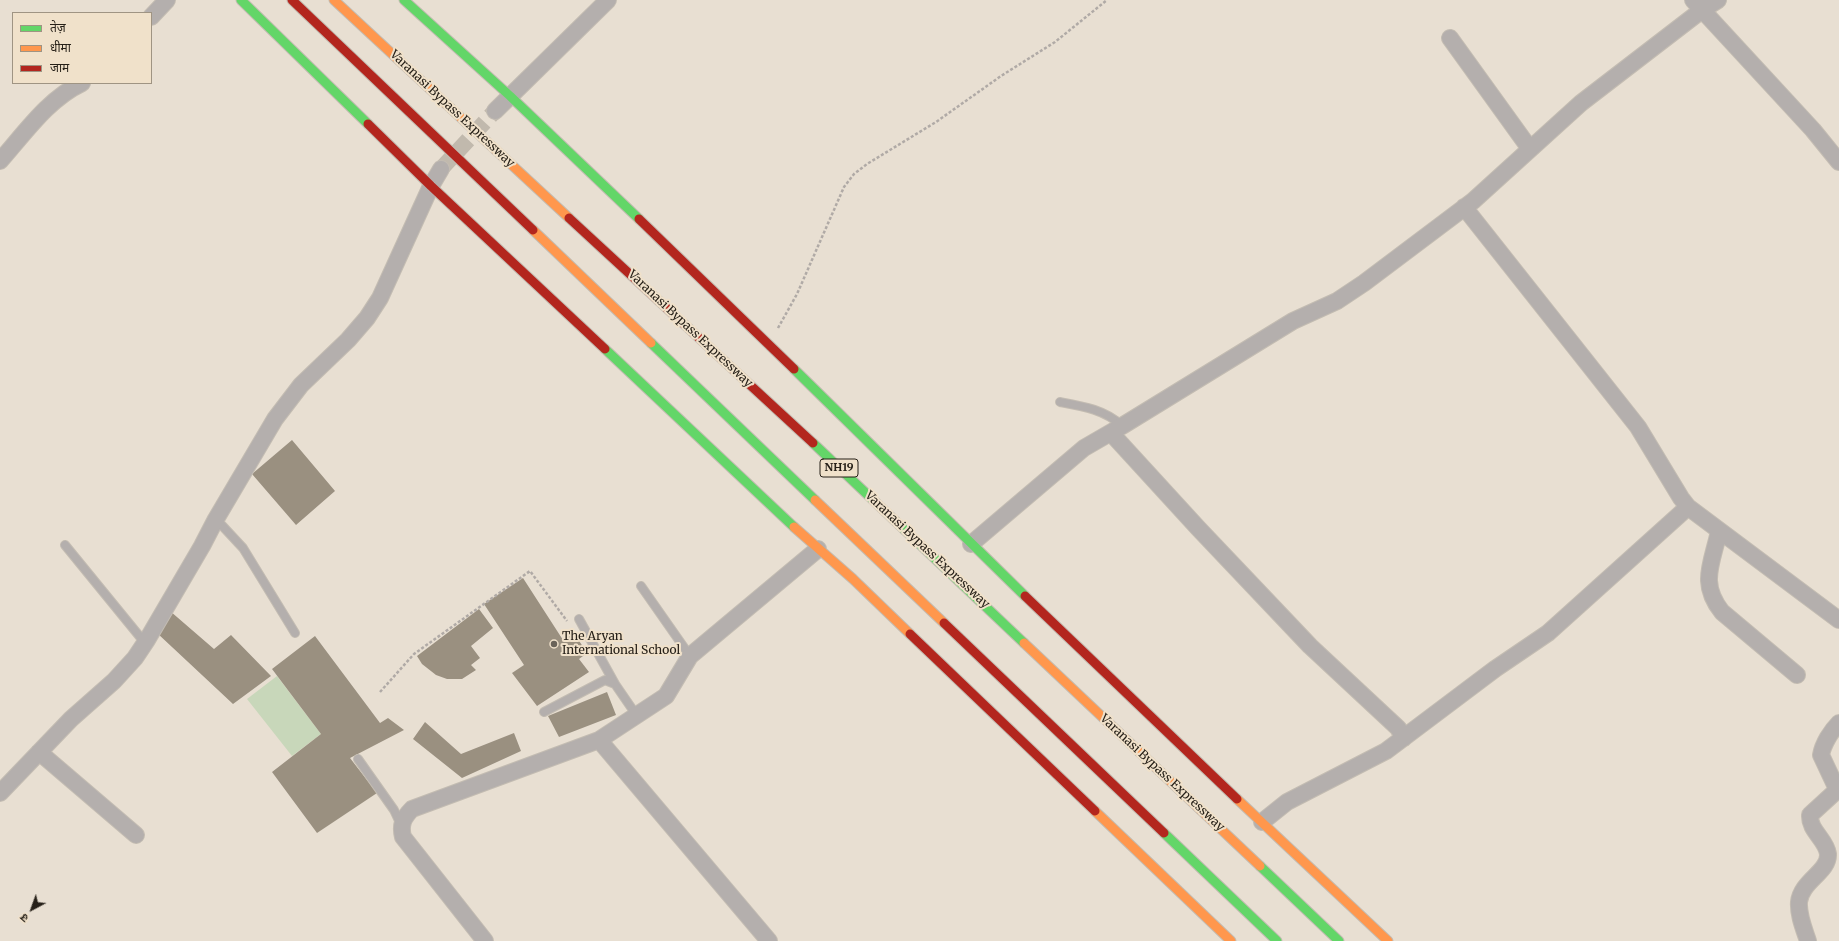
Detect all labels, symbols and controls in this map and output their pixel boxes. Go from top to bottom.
legend [12,12,152,84]
text: तेज़ [50,20,66,35]
text: धीमा [50,40,71,55]
street label: Varanasi Bypass Expressway [387,47,517,171]
text: जाम [50,60,69,75]
street label: Varanasi Bypass Expressway [625,267,755,391]
road number: NH19 [820,459,858,477]
street label: Varanasi Bypass Expressway [862,488,992,612]
place label: The Aryan International School [562,630,680,658]
marker: The Aryan International School [549,639,559,649]
street label: Varanasi Bypass Expressway [1097,711,1227,835]
north arrow [12,889,52,929]
text: उ [17,911,31,925]

